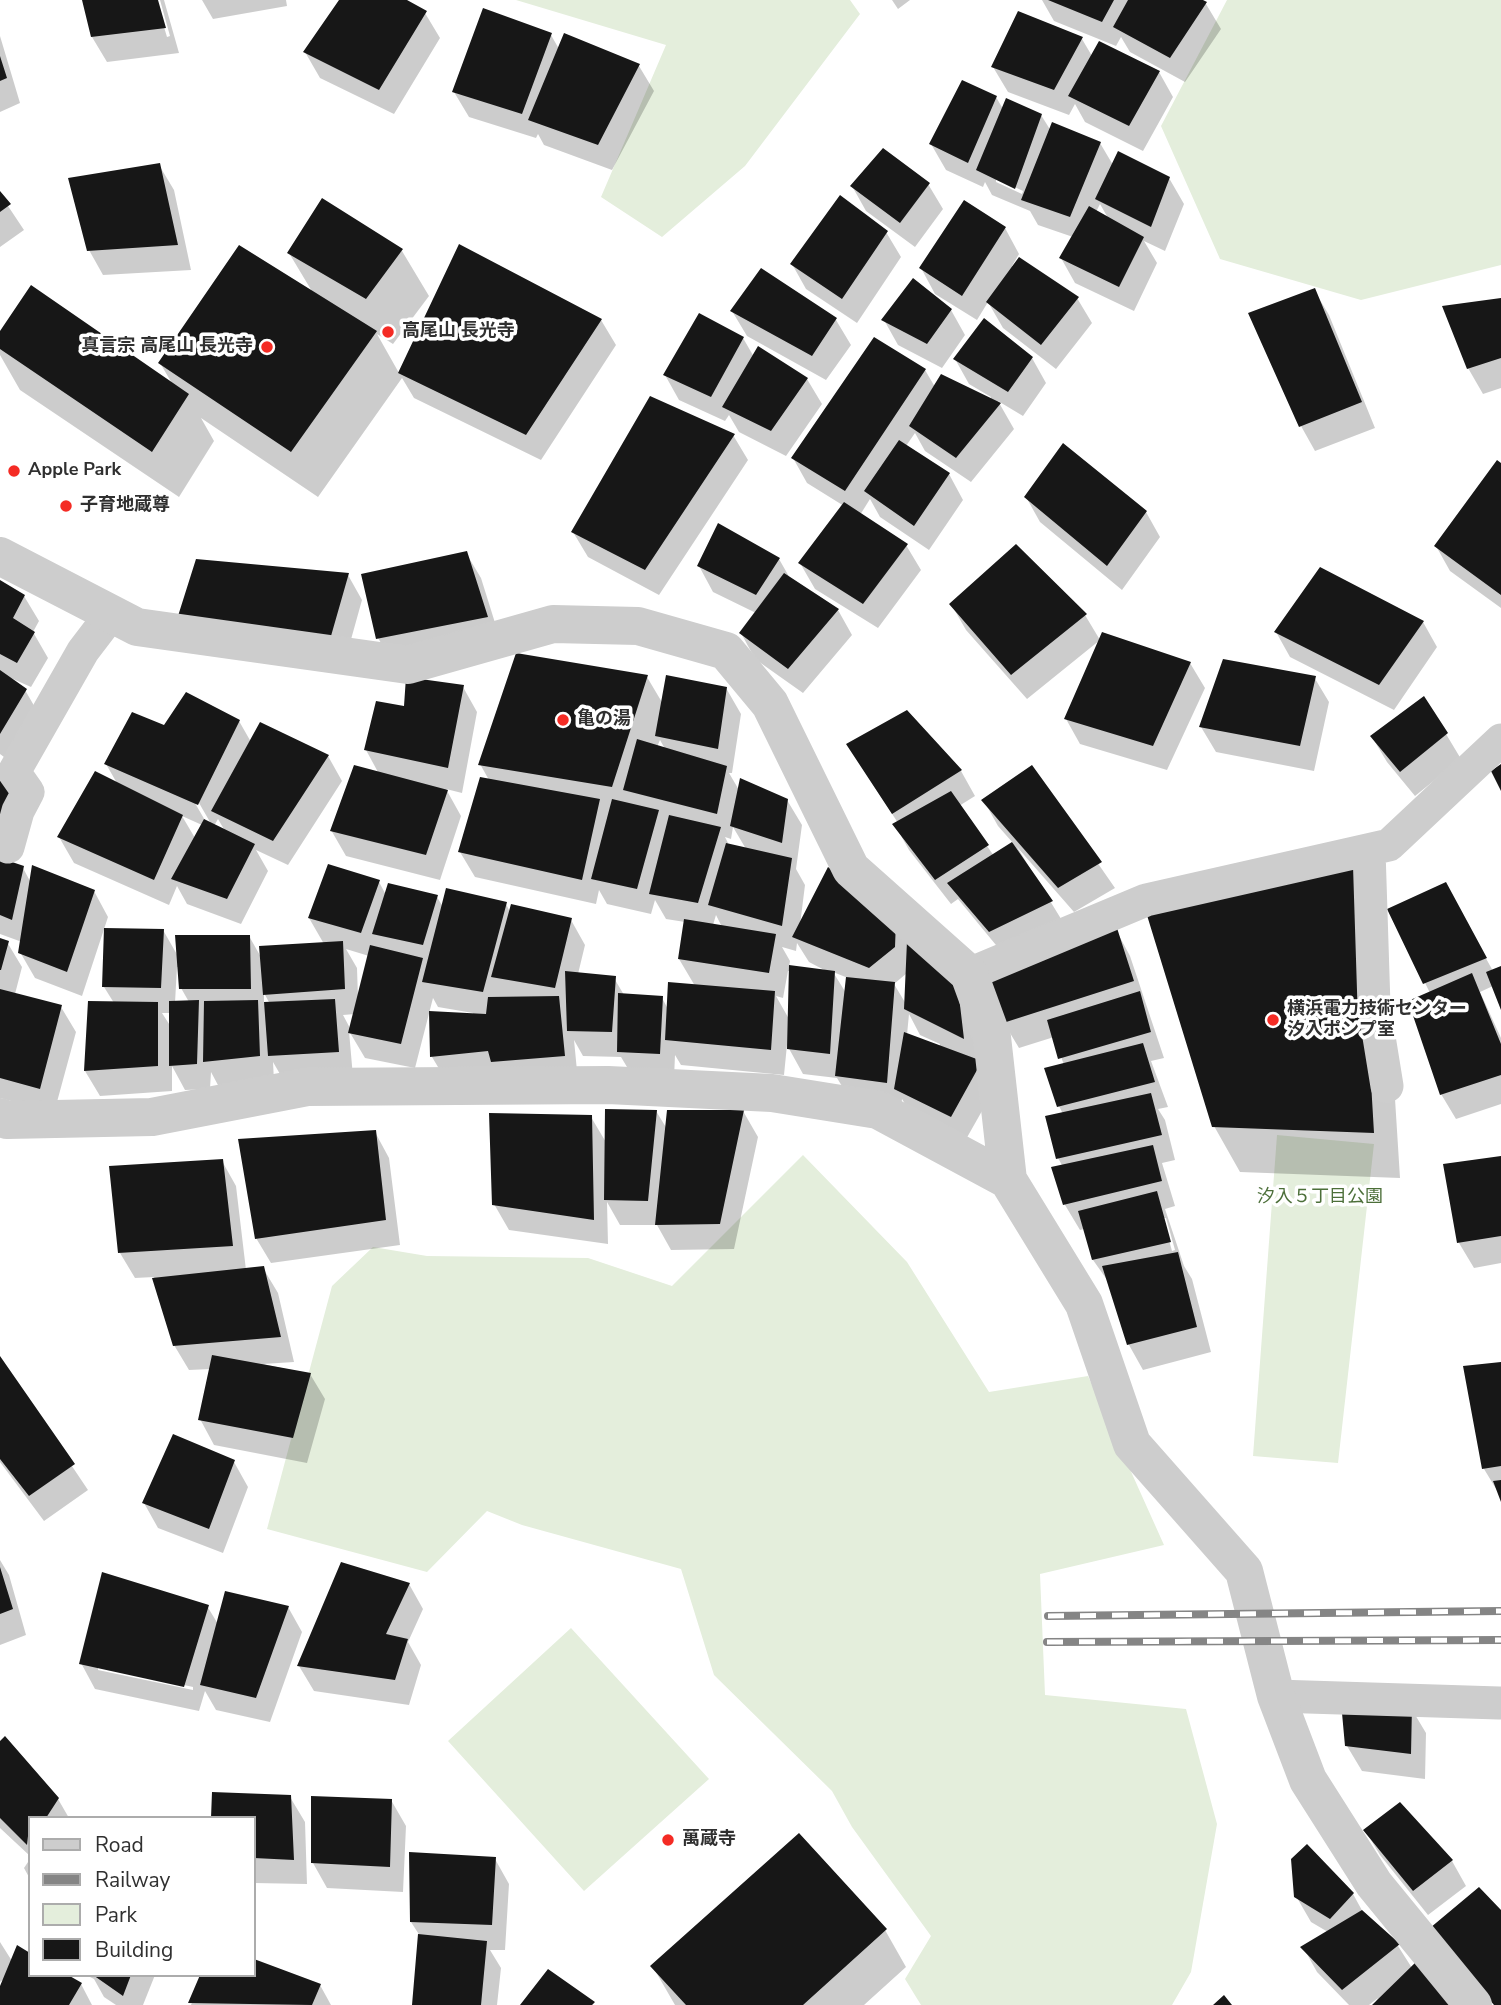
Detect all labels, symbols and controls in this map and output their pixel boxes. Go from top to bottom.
place label: 高尾山 長光寺 [402,321,515,343]
marker: 高尾山 長光寺 [380,324,396,340]
place label: 真言宗 高尾山 長光寺 [81,336,253,358]
marker: 真言宗 高尾山 長光寺 [259,339,275,355]
place label: Apple Park [28,460,121,482]
marker: Apple Park [6,463,22,479]
place label: 子育地蔵尊 [80,495,170,517]
marker: 子育地蔵尊 [58,498,74,514]
place label: 亀の湯 [577,709,631,731]
marker: 亀の湯 [555,712,571,728]
place label: 横浜電力技術センター 汐入ポンプ室 [1287,999,1467,1042]
marker: 横浜電力技術センター 汐入ポンプ室 [1265,1012,1281,1028]
park label: 汐入５丁目公園 [1257,1187,1383,1209]
legend [28,1816,256,1977]
place label: 萬蔵寺 [682,1829,736,1851]
text: Road [95,1831,144,1859]
marker: 萬蔵寺 [660,1832,676,1848]
text: Railway [95,1866,170,1894]
text: Park [95,1901,137,1929]
text: Building [95,1936,173,1964]

